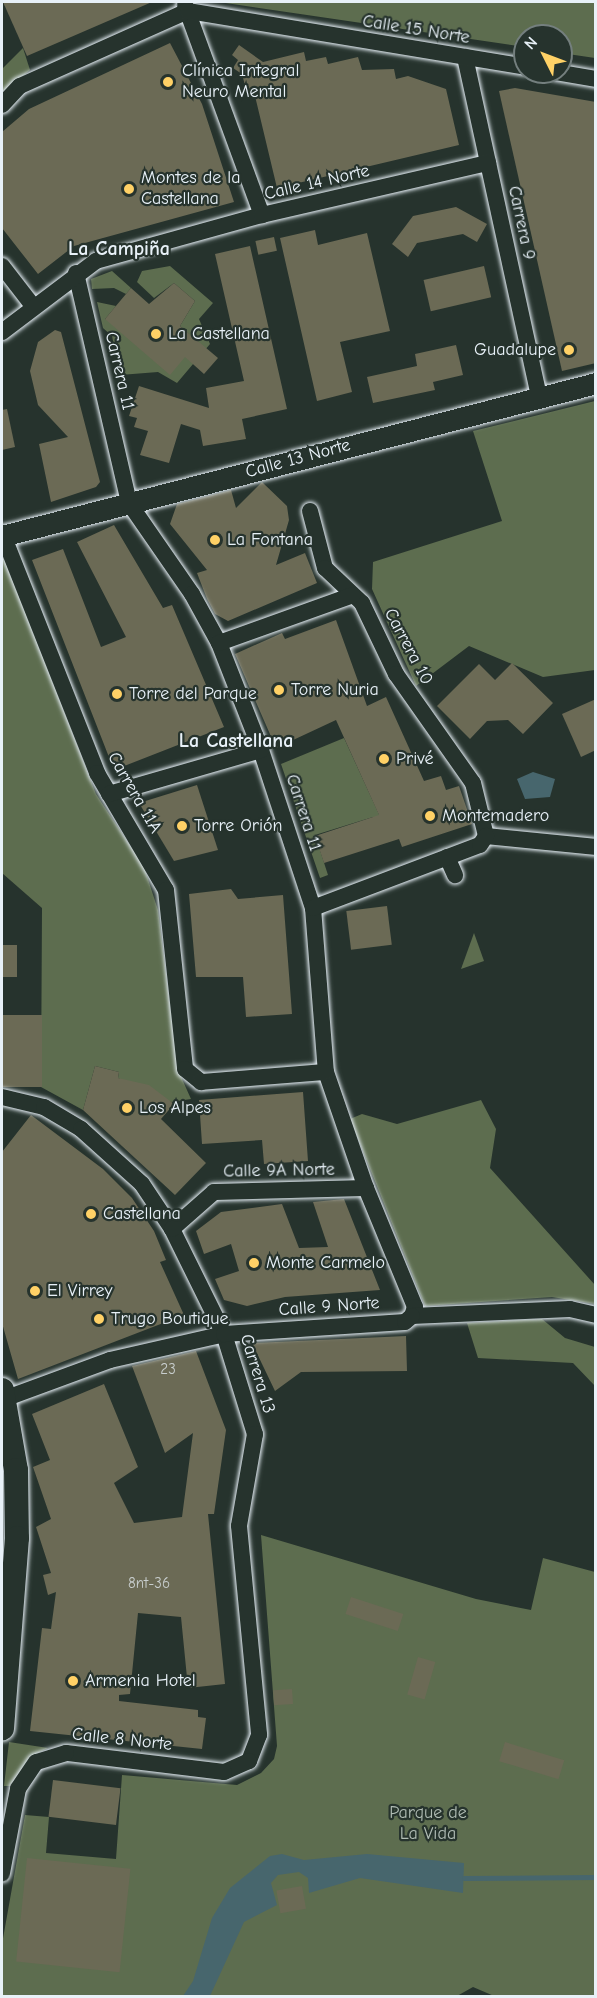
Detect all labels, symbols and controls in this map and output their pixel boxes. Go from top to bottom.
street label: Calle 15 Norte [361,11,471,49]
north arrow [513,24,573,84]
text: N [521,33,541,53]
place label: Clínica Integral Neuro Mental [182,61,299,104]
marker: Clínica Integral Neuro Mental [159,73,177,91]
street label: Calle 14 Norte [262,160,372,206]
place label: Montes de la Castellana [141,168,241,210]
marker: Montes de la Castellana [122,182,136,196]
street label: Carrera 9 [503,184,539,262]
district label: La Campiña [68,236,170,260]
place label: La Castellana [168,323,270,345]
marker: La Castellana [149,327,163,341]
street label: Carrera 11 [100,330,138,412]
place label: Guadalupe [474,339,556,361]
marker: Guadalupe [560,341,578,359]
street label: Calle 13 Norte [243,435,353,483]
place label: La Fontana [227,529,313,551]
marker: La Fontana [208,533,222,547]
street label: Carrera 10 [379,605,437,689]
place label: Torre Nuria [291,679,379,701]
place label: Torre del Parque [129,683,257,705]
marker: Torre Nuria [272,683,286,697]
marker: Torre del Parque [110,687,124,701]
district label: La Castellana [179,728,293,752]
place label: Privé [396,748,433,770]
street label: Carrera 11A [102,749,166,837]
marker: Privé [377,752,391,766]
street label: Carrera 11 [280,772,326,854]
place label: Montemadero [442,805,549,827]
marker: Montemadero [423,809,437,823]
place label: Torre Orión [194,815,283,837]
marker: Torre Orión [175,819,189,833]
place label: Los Alpes [139,1097,211,1119]
marker: Los Alpes [120,1101,134,1115]
street label: Calle 9A Norte [223,1159,335,1183]
place label: Castellana [103,1203,181,1225]
marker: Castellana [84,1207,98,1221]
place label: Monte Carmelo [266,1252,385,1274]
marker: Monte Carmelo [247,1256,261,1270]
place label: El Virrey [47,1280,113,1302]
marker: El Virrey [28,1284,42,1298]
street label: Calle 9 Norte [278,1293,380,1321]
place label: Trugo Boutique [111,1308,228,1330]
marker: Trugo Boutique [92,1312,106,1326]
street label: Carrera 13 [235,1332,279,1416]
house number: 23 [160,1361,176,1379]
house number: 8nt-36 [128,1575,170,1593]
place label: Armenia Hotel [85,1670,196,1692]
marker: Armenia Hotel [66,1674,80,1688]
street label: Calle 8 Norte [71,1724,173,1756]
park label: Parque de La Vida [389,1803,467,1846]

